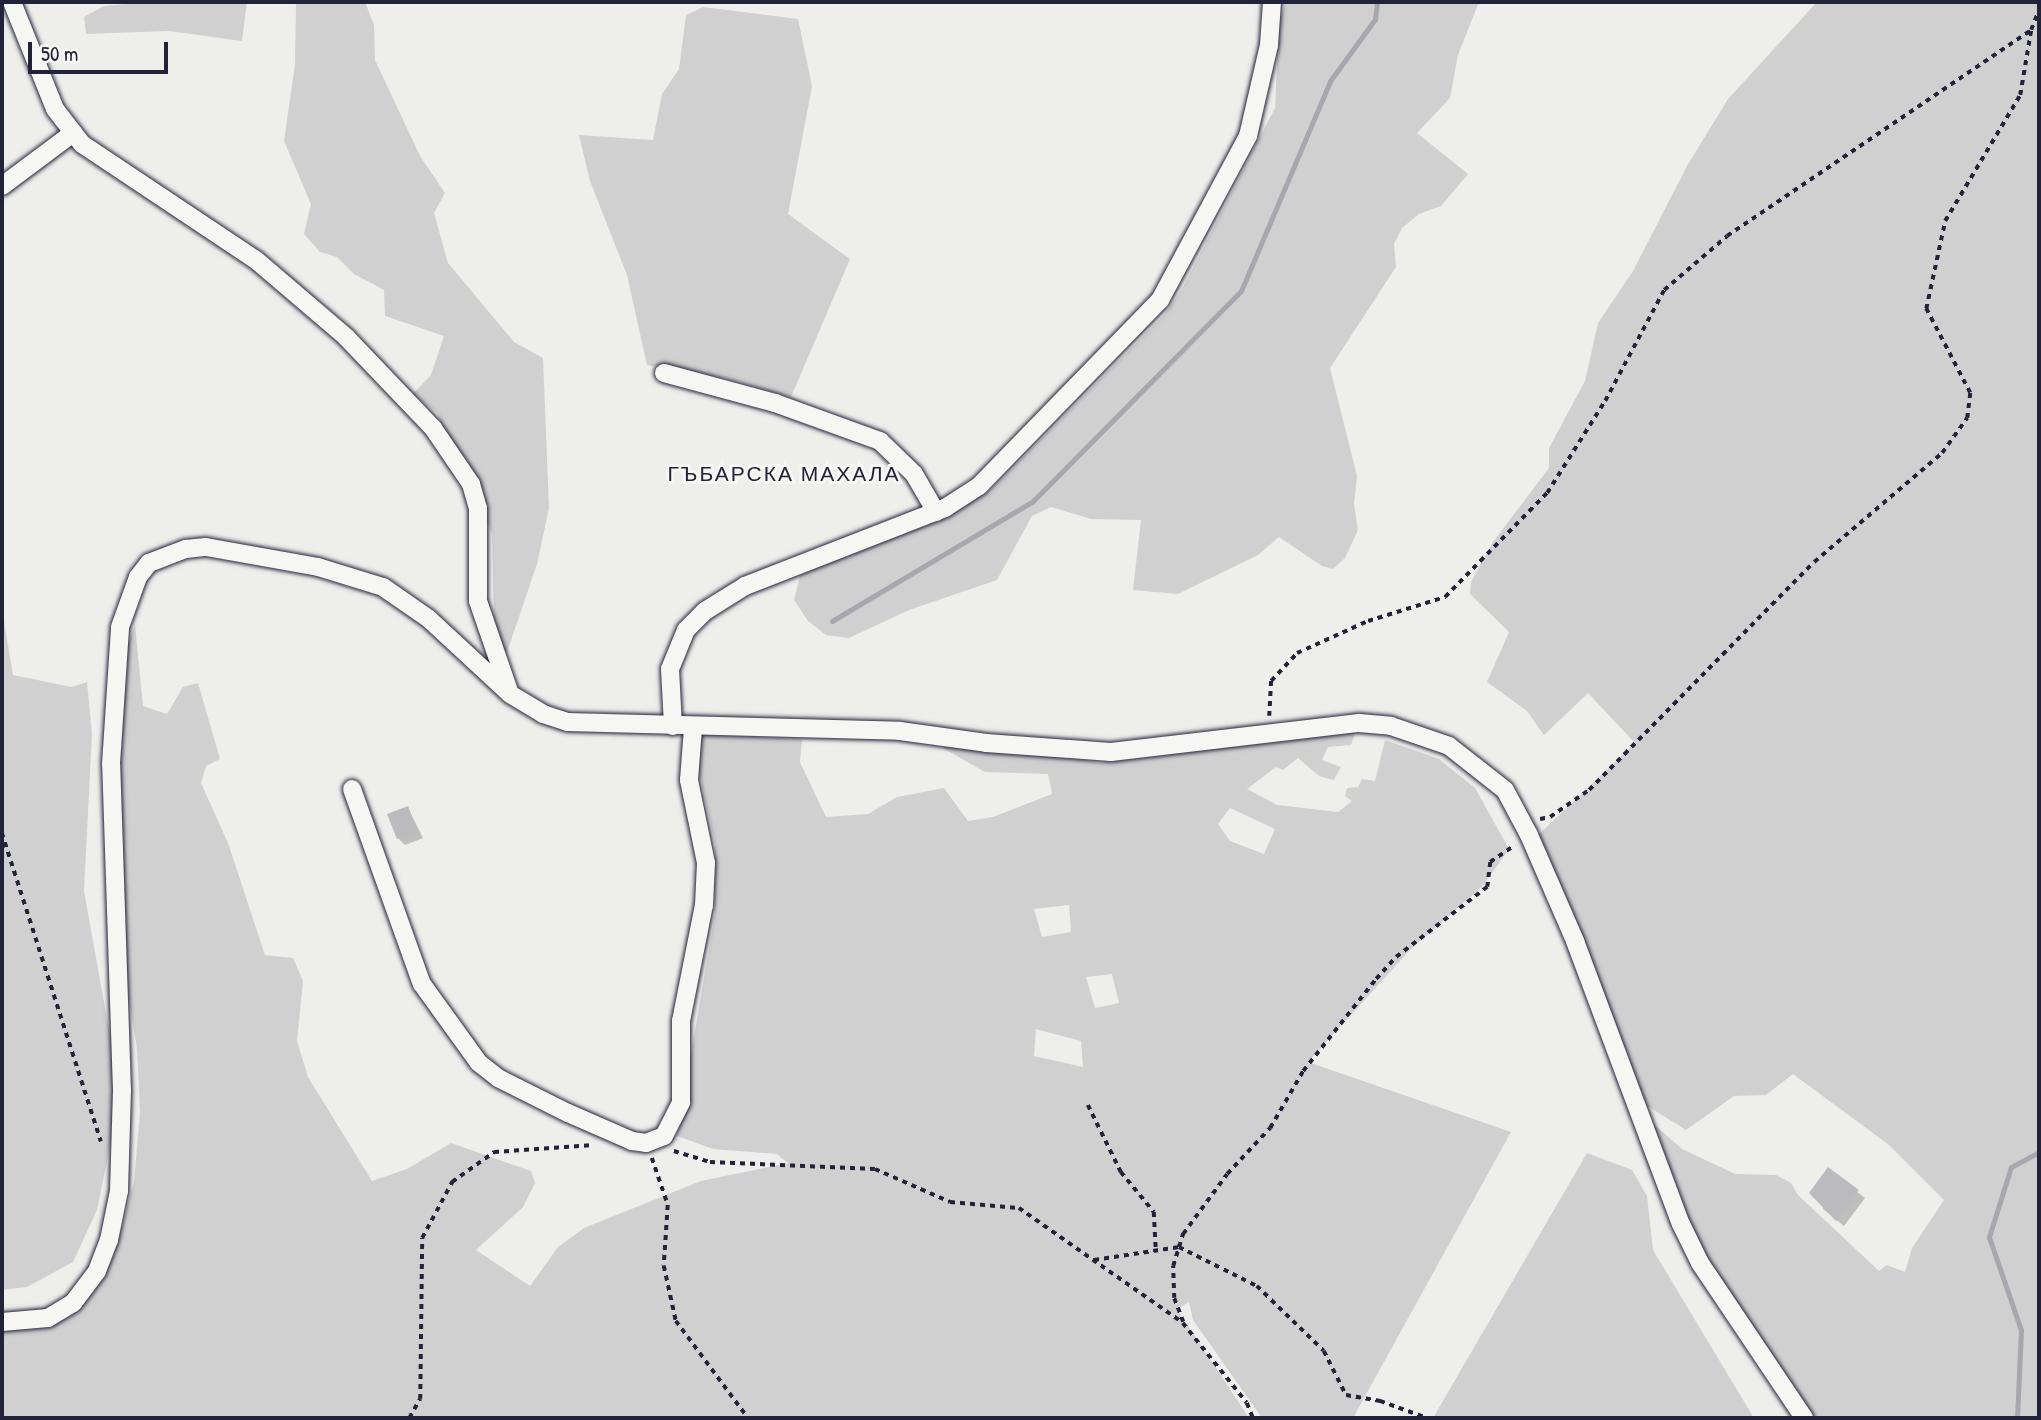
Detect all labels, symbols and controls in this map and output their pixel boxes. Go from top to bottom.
scale bar [32,28,172,72]
text: 50 m [41,39,78,68]
district label: ГЪБАРСКА МАХАЛА [669,461,899,487]

